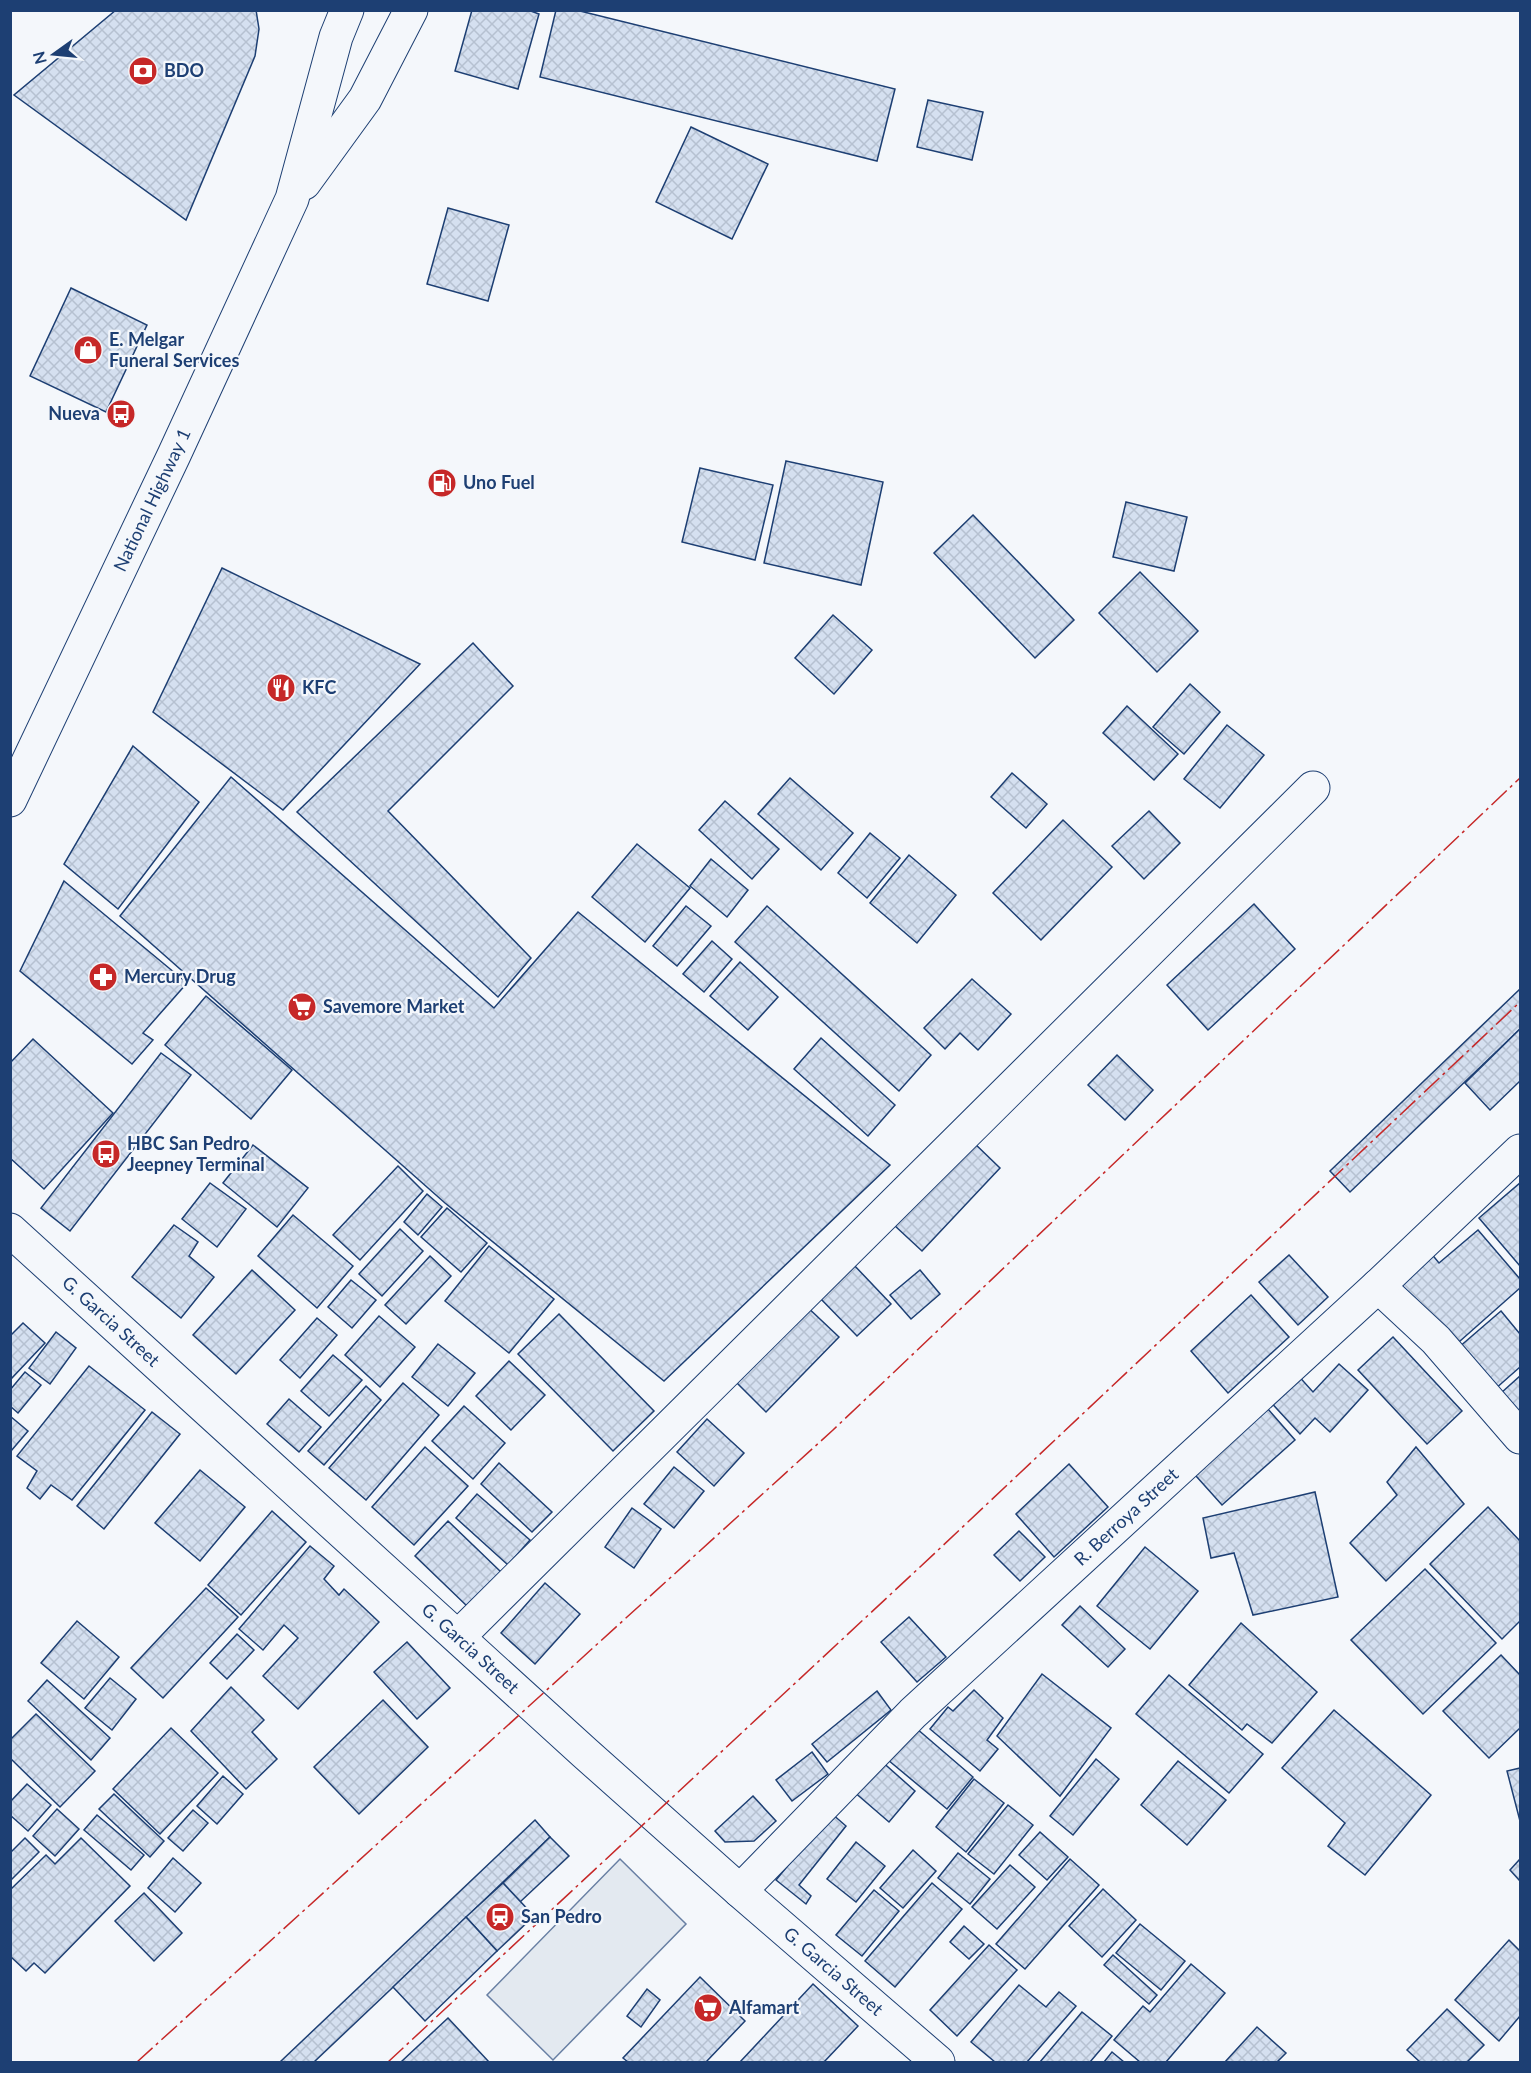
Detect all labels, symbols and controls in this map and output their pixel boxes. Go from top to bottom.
north arrow [24,24,84,84]
text: N [28,50,50,66]
bank icon: BDO [127,55,159,87]
place label: BDO [164,59,204,81]
place label: E. Melgar Funeral Services [109,328,239,371]
shop icon: E. Melgar Funeral Services [72,334,104,366]
bus stop icon: Nueva [105,398,137,430]
place label: Nueva [48,402,100,424]
street label: National Highway 1 [108,425,195,575]
fuel station icon: Uno Fuel [426,467,458,499]
place label: Uno Fuel [463,471,535,493]
restaurant icon: KFC [265,672,297,704]
place label: KFC [302,676,336,698]
pharmacy icon: Mercury Drug [87,961,119,993]
place label: Mercury Drug [124,965,236,987]
supermarket icon: Savemore Market [286,991,318,1023]
place label: Savemore Market [323,995,465,1017]
place label: HBC San Pedro Jeepney Terminal [127,1132,265,1175]
bus stop icon: HBC San Pedro Jeepney Terminal [90,1138,122,1170]
street label: G. Garcia Street [58,1271,165,1371]
street label: R. Berroya Street [1069,1462,1183,1570]
street label: G. Garcia Street [417,1598,525,1698]
station icon: San Pedro [484,1901,516,1933]
place label: San Pedro [521,1905,602,1927]
street label: G. Garcia Street [780,1922,888,2020]
supermarket icon: Alfamart [692,1992,724,2024]
place label: Alfamart [728,1996,799,2018]

